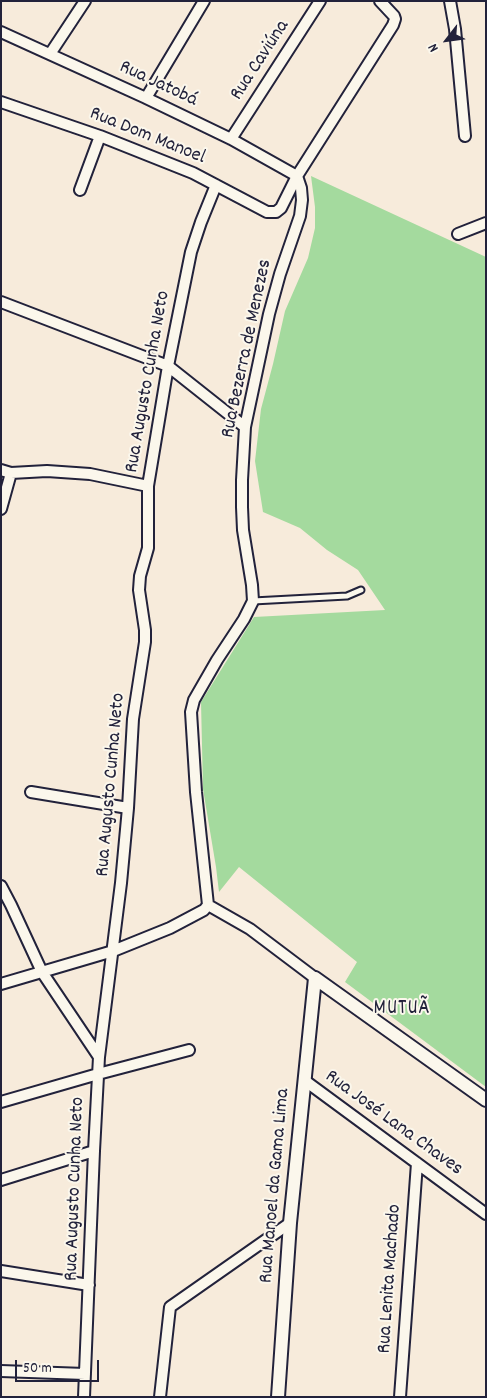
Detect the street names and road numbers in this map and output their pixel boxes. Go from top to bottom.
street label: Rua Caviúna [226,16,296,106]
street label: Rua Jatobá [115,56,201,114]
street label: Rua Dom Manoel [86,103,208,171]
street label: Rua Bezerra de Menezes [217,258,279,440]
street label: Rua Augusto Cunha Neto [121,289,177,475]
street label: Rua Augusto Cunha Neto [92,692,132,878]
street label: Rua José Lana Chaves [319,1066,467,1182]
street label: Rua Manoel da Gama Lima [256,1088,296,1284]
street label: Rua Augusto Cunha Neto [61,1096,91,1282]
street label: Rua Lenita Machado [374,1204,408,1354]

